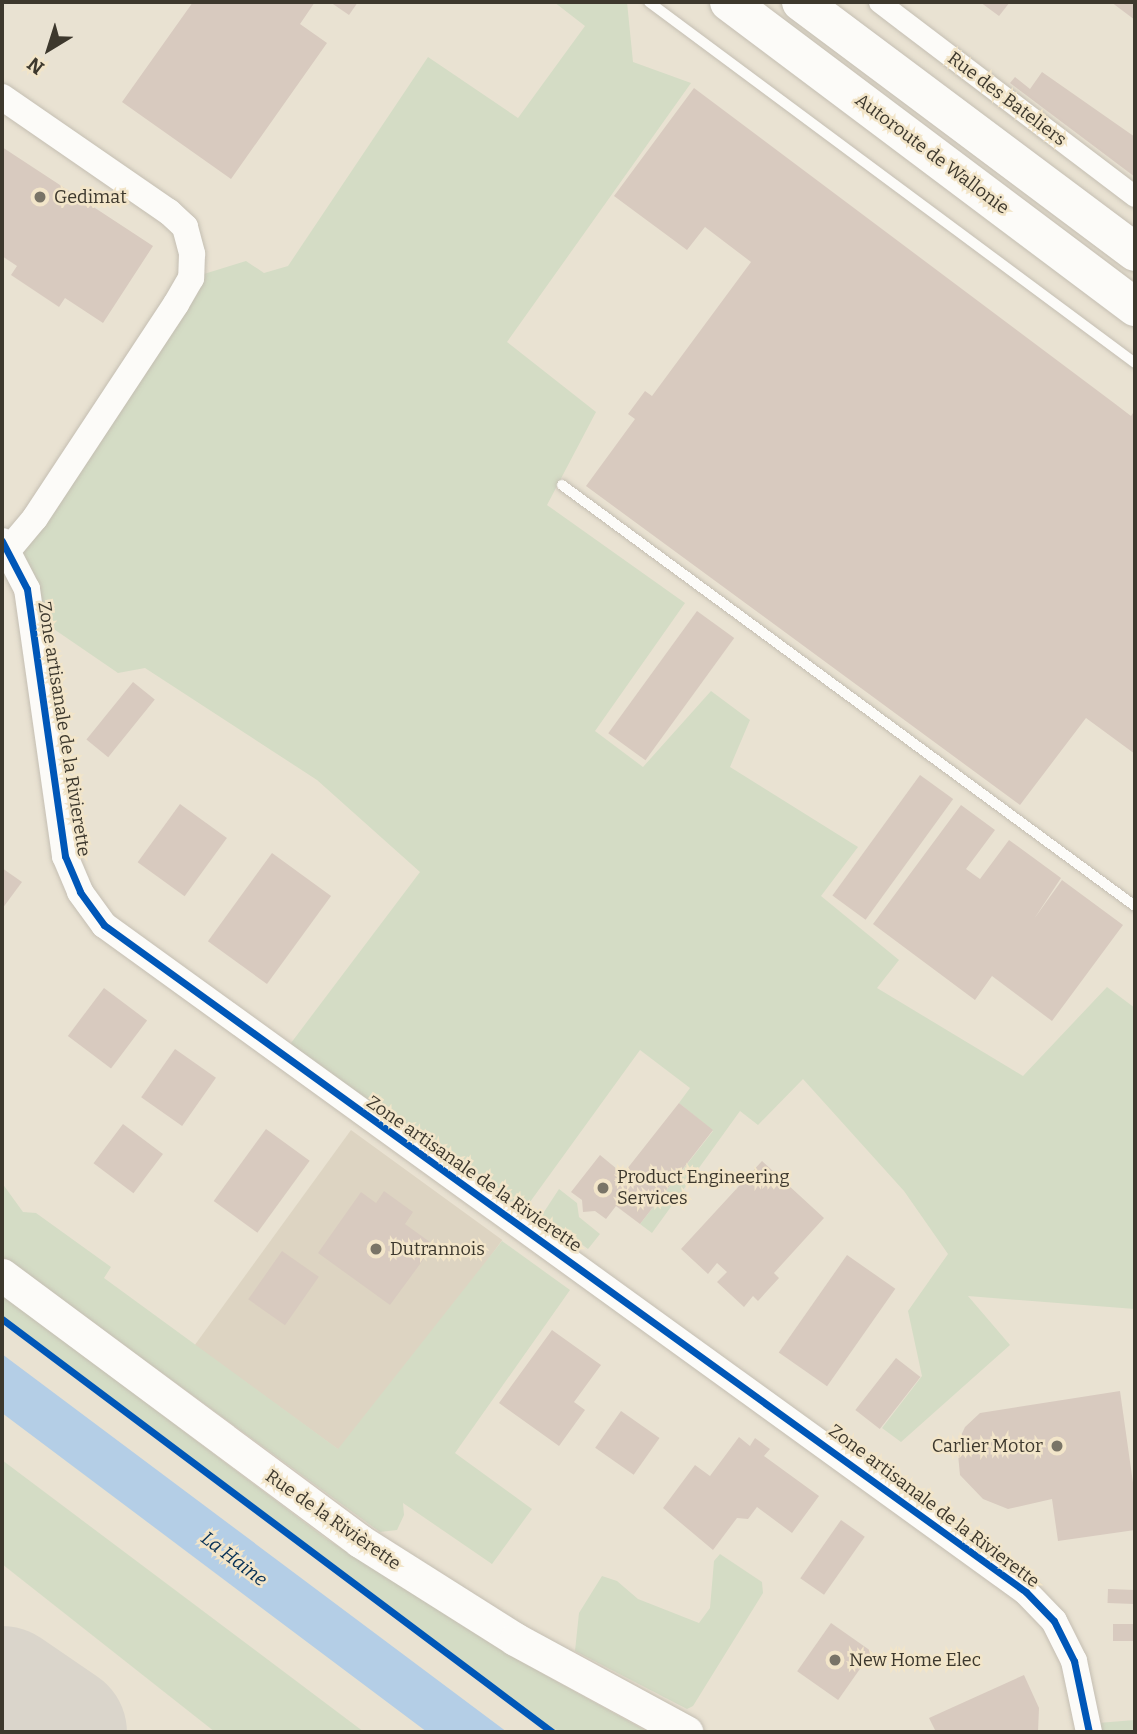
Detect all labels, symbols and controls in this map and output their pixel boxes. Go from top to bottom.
north arrow [14,14,84,84]
street label: Rue des Bateliers [943,47,1071,151]
text: N [23,52,49,80]
street label: Autoroute de Wallonie [851,89,1013,219]
place label: Gedimat [54,186,127,208]
marker: Gedimat [32,189,48,205]
street label: Zone artisanale de la Rivierette [33,600,95,858]
street label: Zone artisanale de la Rivierette [362,1091,586,1257]
place label: Product Engineering Services [617,1167,790,1210]
marker: Product Engineering Services [595,1180,611,1196]
place label: Dutrannois [390,1238,485,1260]
marker: Dutrannois [368,1241,384,1257]
street label: Zone artisanale de la Rivierette [825,1420,1043,1592]
place label: Carlier Motor [932,1435,1043,1457]
marker: Carlier Motor [1049,1438,1065,1454]
street label: Rue de la Rivièrette [261,1465,405,1575]
water label: La Haine [197,1527,271,1591]
place label: New Home Elec [849,1649,981,1671]
marker: New Home Elec [827,1652,843,1668]

